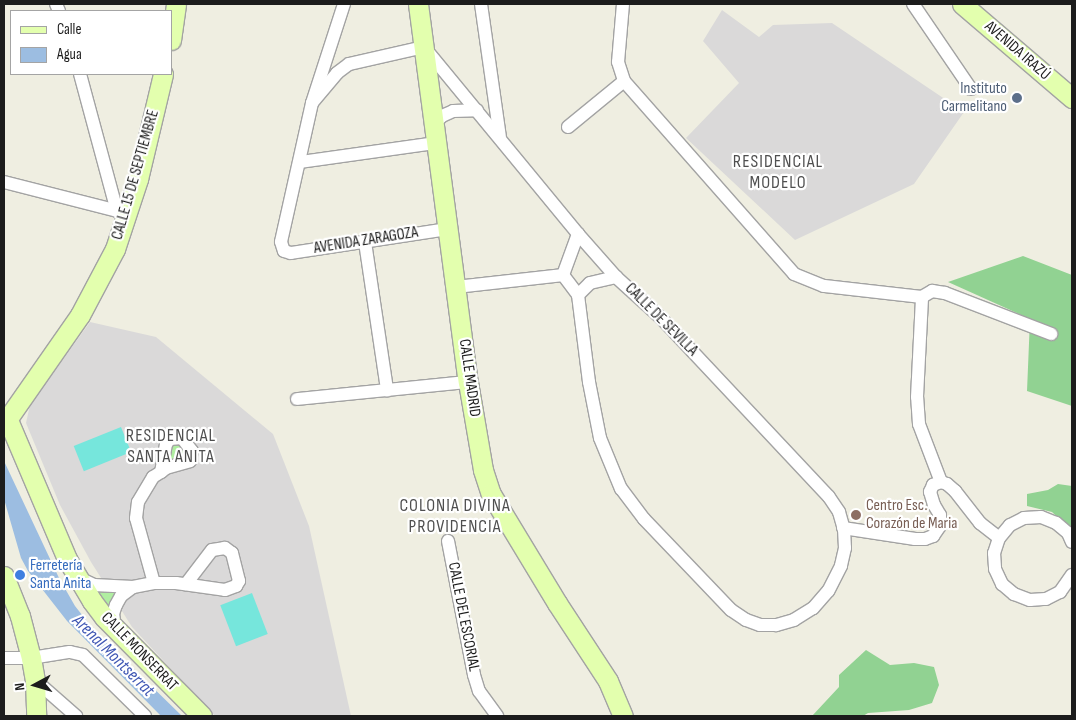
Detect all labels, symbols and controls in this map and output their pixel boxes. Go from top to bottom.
legend [10,10,172,75]
street label: AVENIDA IRAZÚ [980,17,1054,85]
text: Calle [57,20,81,39]
text: Agua [57,45,82,64]
place label: Instituto Carmelitano [941,79,1007,117]
marker: Instituto Carmelitano [1011,92,1023,104]
street label: CALLE 15 DE SEPTIEMBRE [108,108,164,242]
district label: RESIDENCIAL MODELO [731,152,825,194]
street label: AVENIDA ZARAGOZA [312,223,420,259]
street label: CALLE DE SEVILLA [621,280,701,360]
street label: CALLE MADRID [454,338,484,418]
district label: RESIDENCIAL SANTA ANITA [124,426,218,468]
district label: COLONIA DIVINA PROVIDENCIA [398,496,512,538]
place label: Centro Esc. Corazón de Maria [866,496,957,534]
marker: Centro Esc. Corazón de Maria [850,509,862,521]
place label: Ferretería Santa Anita [30,556,91,594]
street label: CALLE DEL ESCORIAL [443,561,483,673]
marker: Ferretería Santa Anita [14,569,26,581]
street label: CALLE MONSERRAT [97,609,181,695]
water label: Arenal Montserrat [67,610,159,702]
north arrow [10,660,60,710]
text: N [11,682,28,691]

